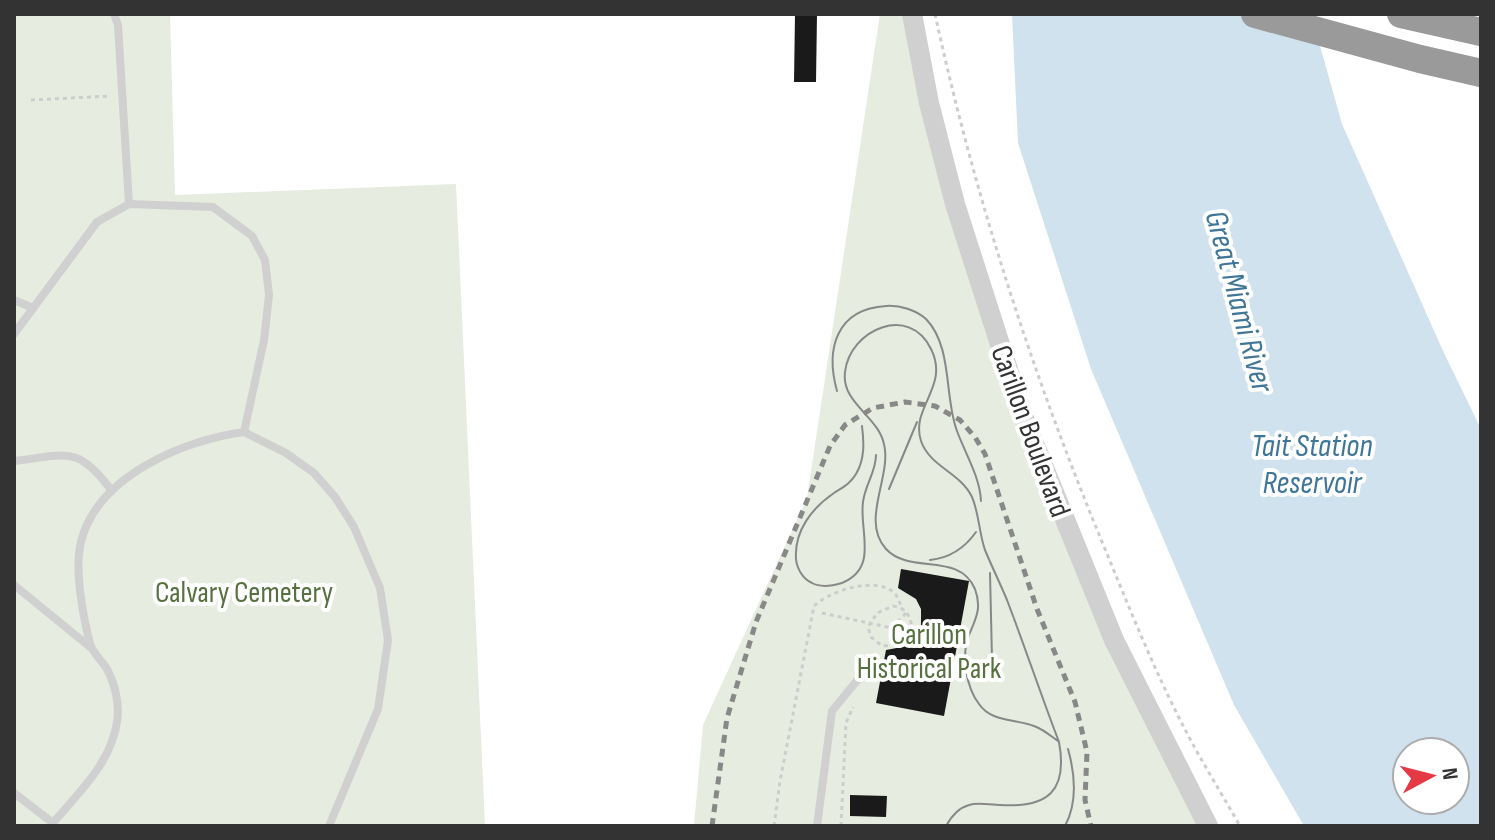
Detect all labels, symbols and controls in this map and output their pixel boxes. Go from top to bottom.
water label: Great Miami River [1196,206,1282,397]
street label: Carillon Boulevard [982,341,1078,522]
water label: Tait Station Reservoir [1251,427,1373,503]
park label: Calvary Cemetery [155,575,333,611]
park label: Carillon Historical Park [857,617,1002,687]
north arrow [1391,736,1471,816]
text: N [1435,766,1463,781]

